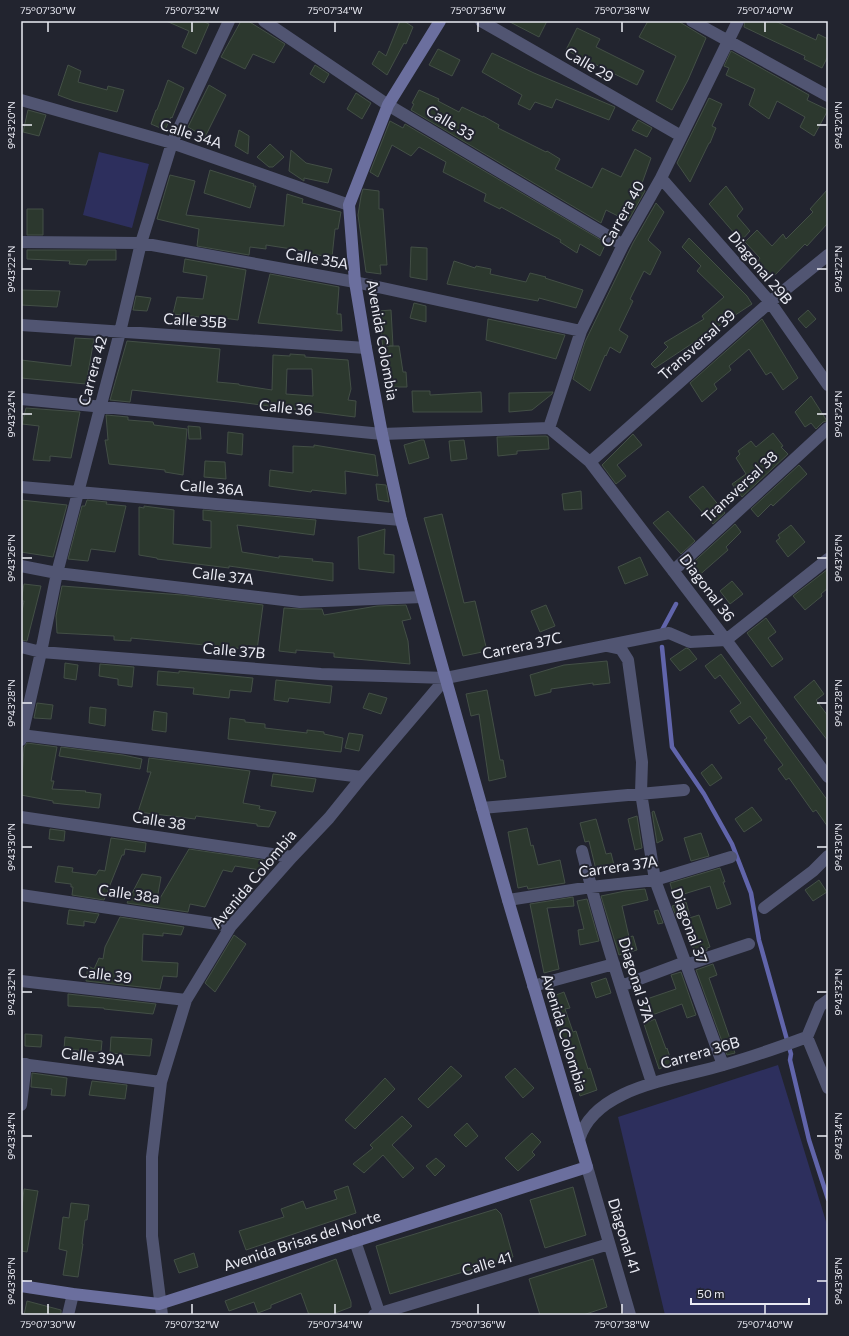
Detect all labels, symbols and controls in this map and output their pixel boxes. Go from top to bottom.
text: 75°07'30"W [20,4,76,16]
text: 75°07'32"W [165,4,219,16]
text: 75°07'34"W [307,4,363,16]
text: 75°07'36"W [450,4,506,16]
text: 75°07'38"W [594,4,650,16]
text: 75°07'40"W [737,4,793,16]
street label: Calle 29 [562,43,617,85]
text: 9°43'20"N [5,101,17,149]
street label: Calle 33 [423,101,478,144]
text: 9°43'20"N [832,101,844,149]
street label: Calle 34A [158,115,225,152]
street label: Carrera 40 [597,177,648,250]
street label: Diagonal 29B [725,227,797,308]
street label: Calle 35A [284,244,350,272]
text: 9°43'22"N [5,246,17,292]
text: 9°43'22"N [832,246,844,292]
street label: Avenida Colombia [363,278,402,402]
street label: Transversal 39 [654,305,739,384]
street label: Calle 35B [163,309,228,331]
street label: Carrera 42 [74,334,110,408]
text: 9°43'24"N [5,390,17,438]
text: 9°43'24"N [832,390,844,438]
street label: Calle 36 [258,395,314,419]
street label: Transversal 38 [698,446,781,526]
street label: Calle 36A [179,475,245,499]
text: 9°43'26"N [5,534,17,582]
text: 9°43'26"N [832,534,844,582]
street label: Diagonal 36 [676,550,739,625]
street label: Calle 37A [191,562,255,588]
street label: Carrera 37C [480,628,563,662]
street label: Calle 37B [202,638,266,662]
text: 9°43'28"N [5,679,17,727]
text: 9°43'28"N [832,679,844,727]
street label: Calle 38 [131,807,187,833]
text: 9°43'30"N [5,823,17,871]
text: 9°43'30"N [832,823,844,871]
street label: Avenida Colombia [207,826,300,931]
street label: Carrera 37A [577,852,659,880]
street label: Calle 38a [97,880,161,906]
street label: Diagonal 37 [668,885,712,966]
street label: Diagonal 37A [615,935,658,1025]
street label: Calle 39 [77,962,133,986]
text: 9°43'32"N [5,969,17,1015]
text: 9°43'32"N [832,969,844,1015]
street label: Avenida Colombia [538,971,591,1094]
street label: Carrera 36B [658,1032,742,1072]
street label: Calle 39A [60,1043,126,1069]
text: 9°43'34"N [5,1112,17,1160]
text: 9°43'34"N [832,1112,844,1160]
street label: Diagonal 41 [605,1196,645,1276]
street label: Avenida Brisas del Norte [221,1206,383,1274]
street label: Calle 41 [459,1247,514,1279]
text: 9°43'36"N [5,1257,17,1305]
text: 9°43'36"N [832,1257,844,1305]
scale bar [691,1280,809,1306]
text: 50 m [697,1286,725,1300]
text: 75°07'30"W [20,1318,76,1330]
text: 75°07'32"W [165,1318,219,1330]
text: 75°07'34"W [307,1318,363,1330]
text: 75°07'36"W [450,1318,506,1330]
text: 75°07'38"W [594,1318,650,1330]
text: 75°07'40"W [737,1318,793,1330]

